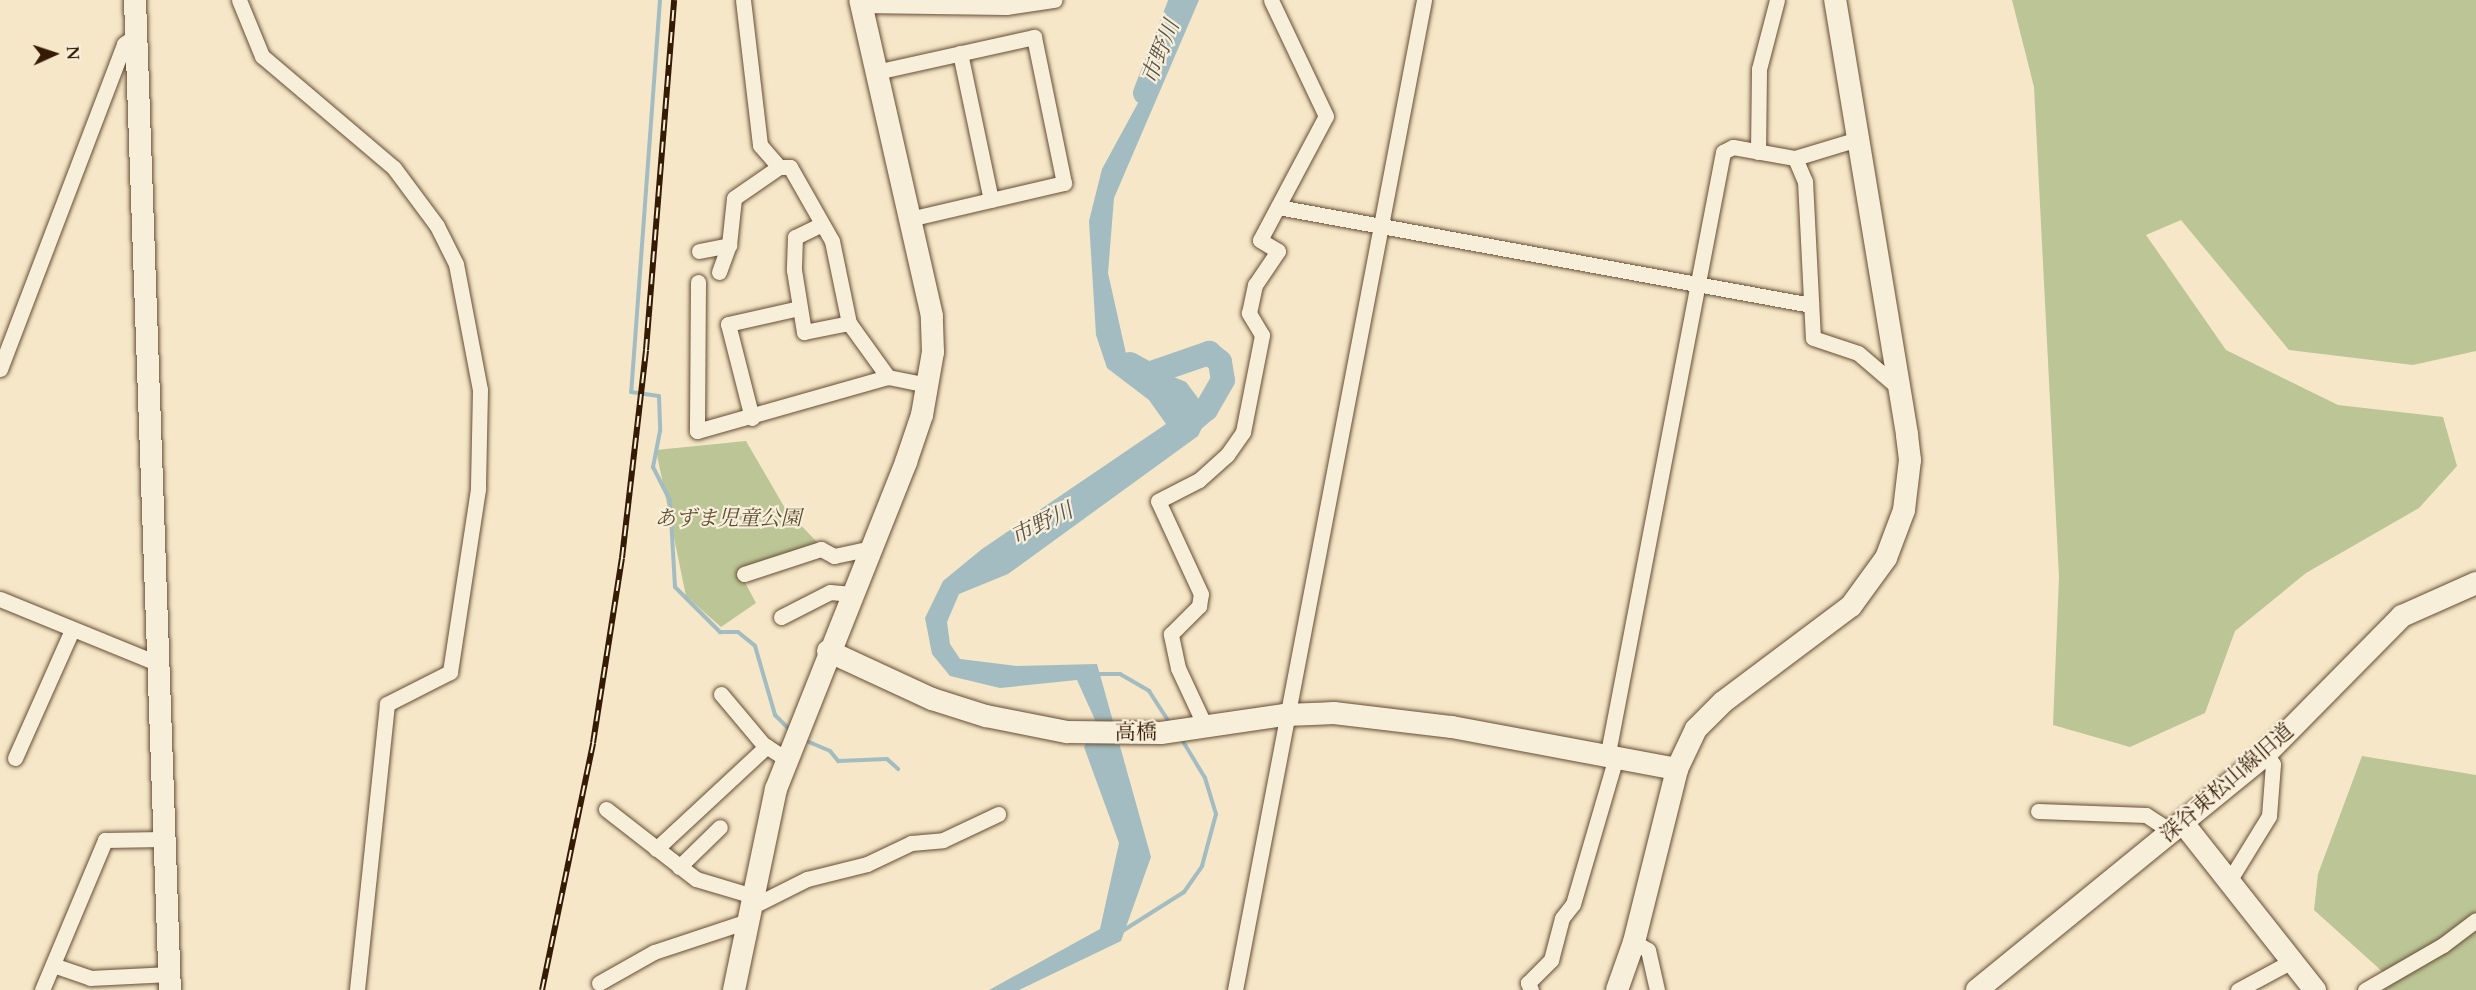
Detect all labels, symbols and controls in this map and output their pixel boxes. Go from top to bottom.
water label: 市野川 [1136,16,1186,88]
north arrow [24,24,84,84]
text: N [61,46,83,61]
water label: 市野川 [1007,498,1077,550]
park label: あずま児童公園 [655,506,801,532]
street label: 深谷東松山線旧道 [2155,718,2299,848]
street label: 高橋 [1115,720,1157,746]

